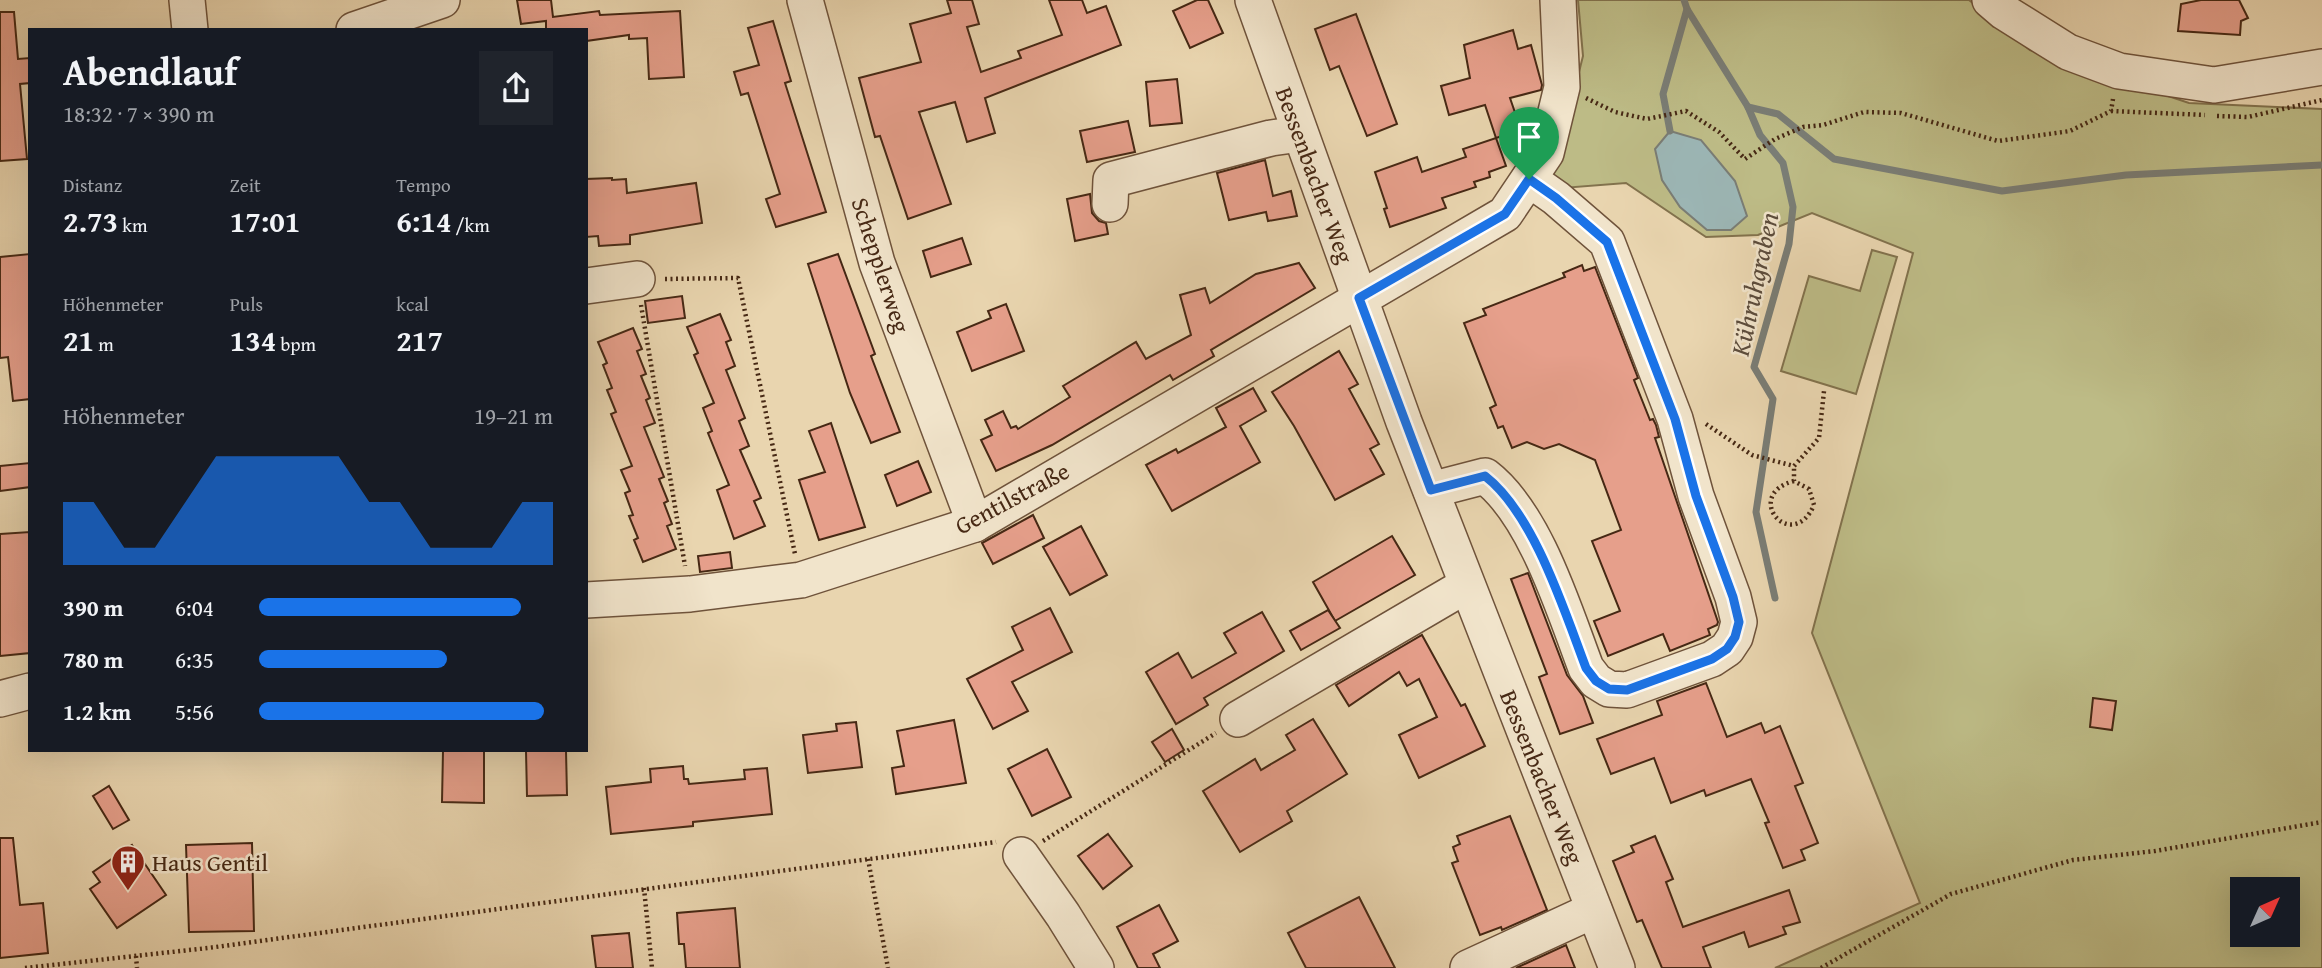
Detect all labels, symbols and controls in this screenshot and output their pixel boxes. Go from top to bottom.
text: Abendlauf [63,43,237,99]
button: share [479,51,553,125]
street label: Bessenbacher Weg [1267,82,1363,268]
text: 18:32 · 7 × 390 m [63,97,215,130]
pin [1499,107,1559,179]
icon: arrive [1510,118,1548,156]
text: Distanz [63,171,122,199]
text: Zeit [230,171,261,199]
text: Tempo [396,171,451,199]
street label: Schepplerweg [843,193,919,337]
text: 2.73 [63,199,118,243]
text: 17:01 [230,199,300,243]
text: 6:14 [396,199,451,243]
water label: Kühruhgraben [1720,209,1788,360]
text: km [118,211,147,239]
text: /km [451,211,490,239]
text: Höhenmeter [63,290,163,318]
text: Puls [230,290,263,318]
text: kcal [396,290,429,318]
text: 21 [63,318,94,362]
text: 134 [230,318,276,362]
text: 217 [396,318,443,362]
text: m [94,330,114,358]
text: bpm [276,330,316,358]
text: Höhenmeter [63,399,185,432]
text: 19–21 m [474,399,553,432]
street label: Gentilstraße [949,453,1075,543]
text: 390 m [63,591,124,624]
text: 6:04 [175,591,214,624]
text: 780 m [63,643,124,676]
text: 6:35 [175,643,214,676]
street label: Bessenbacher Weg [1491,685,1593,870]
text: 1.2 km [63,695,131,728]
text: 5:56 [175,695,214,728]
building icon: Haus Gentil [109,843,147,892]
place label: Haus Gentil [152,845,268,880]
north arrow [2230,877,2300,947]
map controls [2230,877,2300,947]

